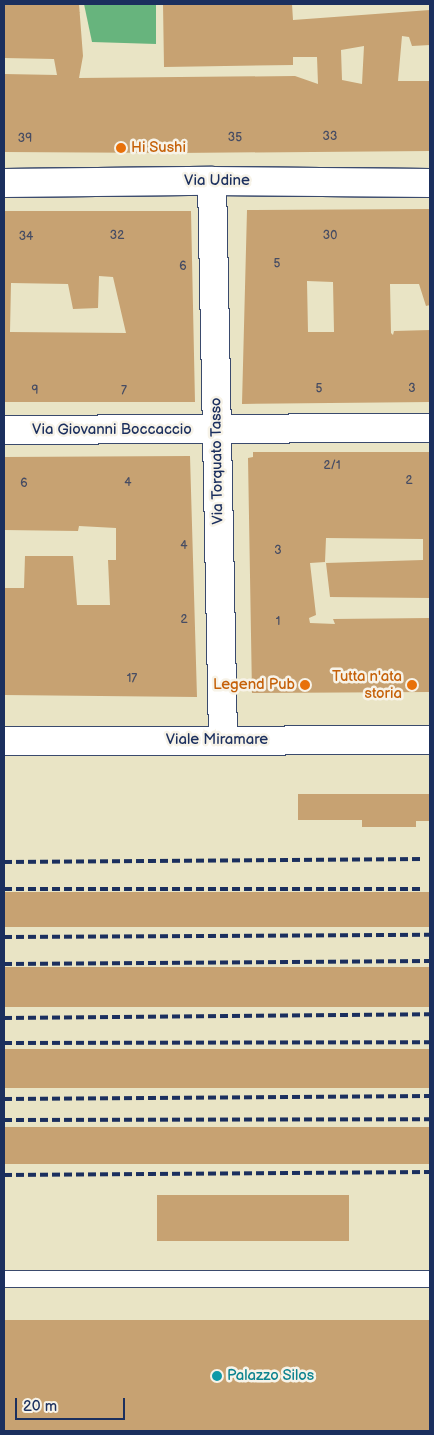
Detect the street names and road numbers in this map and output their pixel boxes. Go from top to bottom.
street label: Via Udine [184,172,250,190]
street label: Via Torquato Tasso [207,397,227,525]
street label: Via Giovanni Boccaccio [32,421,192,439]
street label: Viale Miramare [166,731,268,749]

